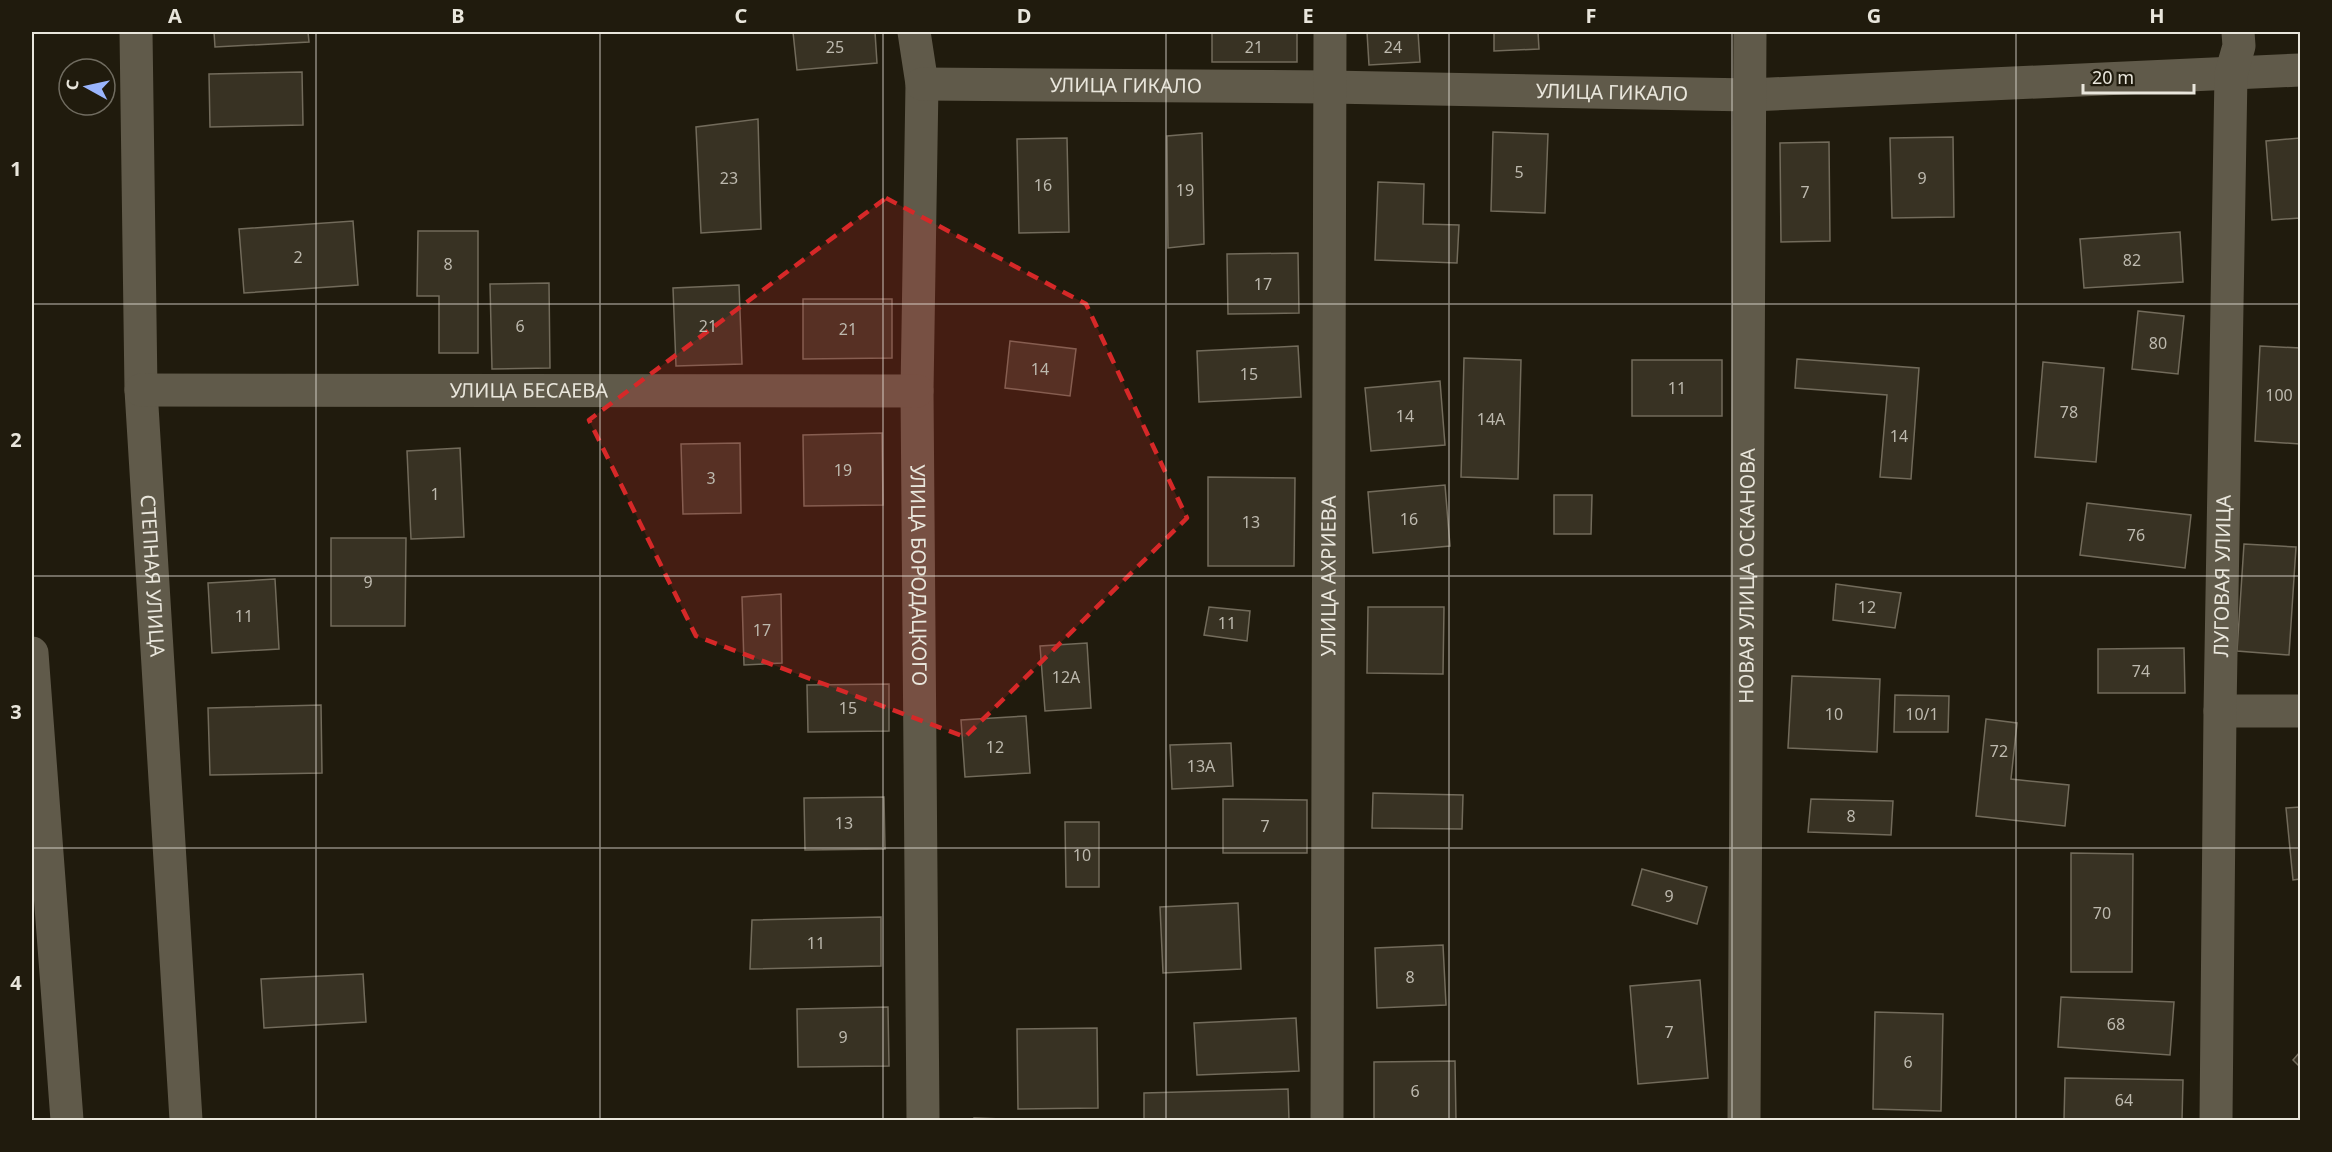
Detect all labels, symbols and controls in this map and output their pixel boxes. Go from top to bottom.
text: A [168,2,182,29]
text: B [451,2,465,29]
text: C [735,2,748,29]
text: D [1017,2,1031,29]
text: E [1302,2,1314,29]
text: F [1586,2,1596,29]
text: G [1867,2,1881,29]
text: H [2149,2,2165,29]
house number: 25 [826,36,844,58]
house number: 21 [1245,36,1263,58]
house number: 24 [1384,36,1402,58]
north arrow [57,57,117,117]
scale bar [2083,57,2194,95]
text: 20 m [2092,65,2134,89]
street label: УЛИЦА ГИКАЛО [1050,71,1202,99]
street label: УЛИЦА ГИКАЛО [1536,77,1688,107]
text: С [61,78,84,92]
text: 1 [10,155,22,182]
house number: 5 [1514,161,1524,183]
house number: 23 [720,167,738,189]
house number: 9 [1917,167,1927,189]
house number: 16 [1034,174,1052,196]
house number: 19 [1176,179,1194,201]
house number: 7 [1800,181,1810,203]
house number: 2 [293,246,303,268]
house number: 82 [2123,249,2141,271]
house number: 8 [443,253,453,275]
house number: 17 [1254,273,1272,295]
house number: 6 [515,315,525,337]
house number: 21 [699,315,717,337]
house number: 21 [839,318,857,340]
house number: 80 [2149,332,2167,354]
house number: 14 [1031,358,1049,380]
house number: 15 [1240,363,1258,385]
street label: УЛИЦА БЕСАЕВА [450,376,608,404]
house number: 11 [1668,377,1686,399]
house number: 100 [2265,384,2293,406]
house number: 78 [2060,401,2078,423]
house number: 14 [1396,405,1414,427]
house number: 14А [1477,408,1506,430]
house number: 14 [1890,425,1908,447]
text: 2 [10,426,22,453]
street label: НОВАЯ УЛИЦА ОСКАНОВА [1732,448,1761,704]
house number: 19 [834,459,852,481]
street label: УЛИЦА БОРОДАЦКОГО [905,464,933,686]
house number: 3 [706,467,716,489]
house number: 1 [430,483,440,505]
street label: СТЕПНАЯ УЛИЦА [134,494,171,658]
street label: ЛУГОВАЯ УЛИЦА [2207,494,2237,657]
street label: УЛИЦА АХРИЕВА [1314,495,1342,657]
house number: 16 [1400,508,1418,530]
house number: 13 [1242,511,1260,533]
house number: 76 [2127,524,2145,546]
house number: 9 [363,571,373,593]
house number: 12 [1858,596,1876,618]
house number: 11 [235,605,253,627]
house number: 11 [1218,612,1236,634]
house number: 17 [753,619,771,641]
house number: 74 [2132,660,2150,682]
house number: 12А [1052,666,1081,688]
house number: 15 [839,697,857,719]
text: 3 [10,698,22,725]
house number: 10 [1825,703,1843,725]
house number: 10/1 [1905,703,1939,725]
house number: 12 [986,736,1004,758]
house number: 72 [1990,740,2008,762]
house number: 13А [1187,755,1216,777]
house number: 8 [1846,805,1856,827]
house number: 13 [835,812,853,834]
house number: 7 [1260,815,1270,837]
house number: 10 [1073,844,1091,866]
house number: 9 [1664,885,1674,907]
house number: 70 [2093,902,2111,924]
house number: 11 [807,932,825,954]
house number: 8 [1405,966,1415,988]
text: 4 [10,969,22,996]
house number: 68 [2107,1013,2125,1035]
house number: 7 [1664,1021,1674,1043]
house number: 9 [838,1026,848,1048]
house number: 6 [1903,1051,1913,1073]
house number: 6 [1410,1080,1420,1102]
house number: 64 [2115,1089,2133,1111]

